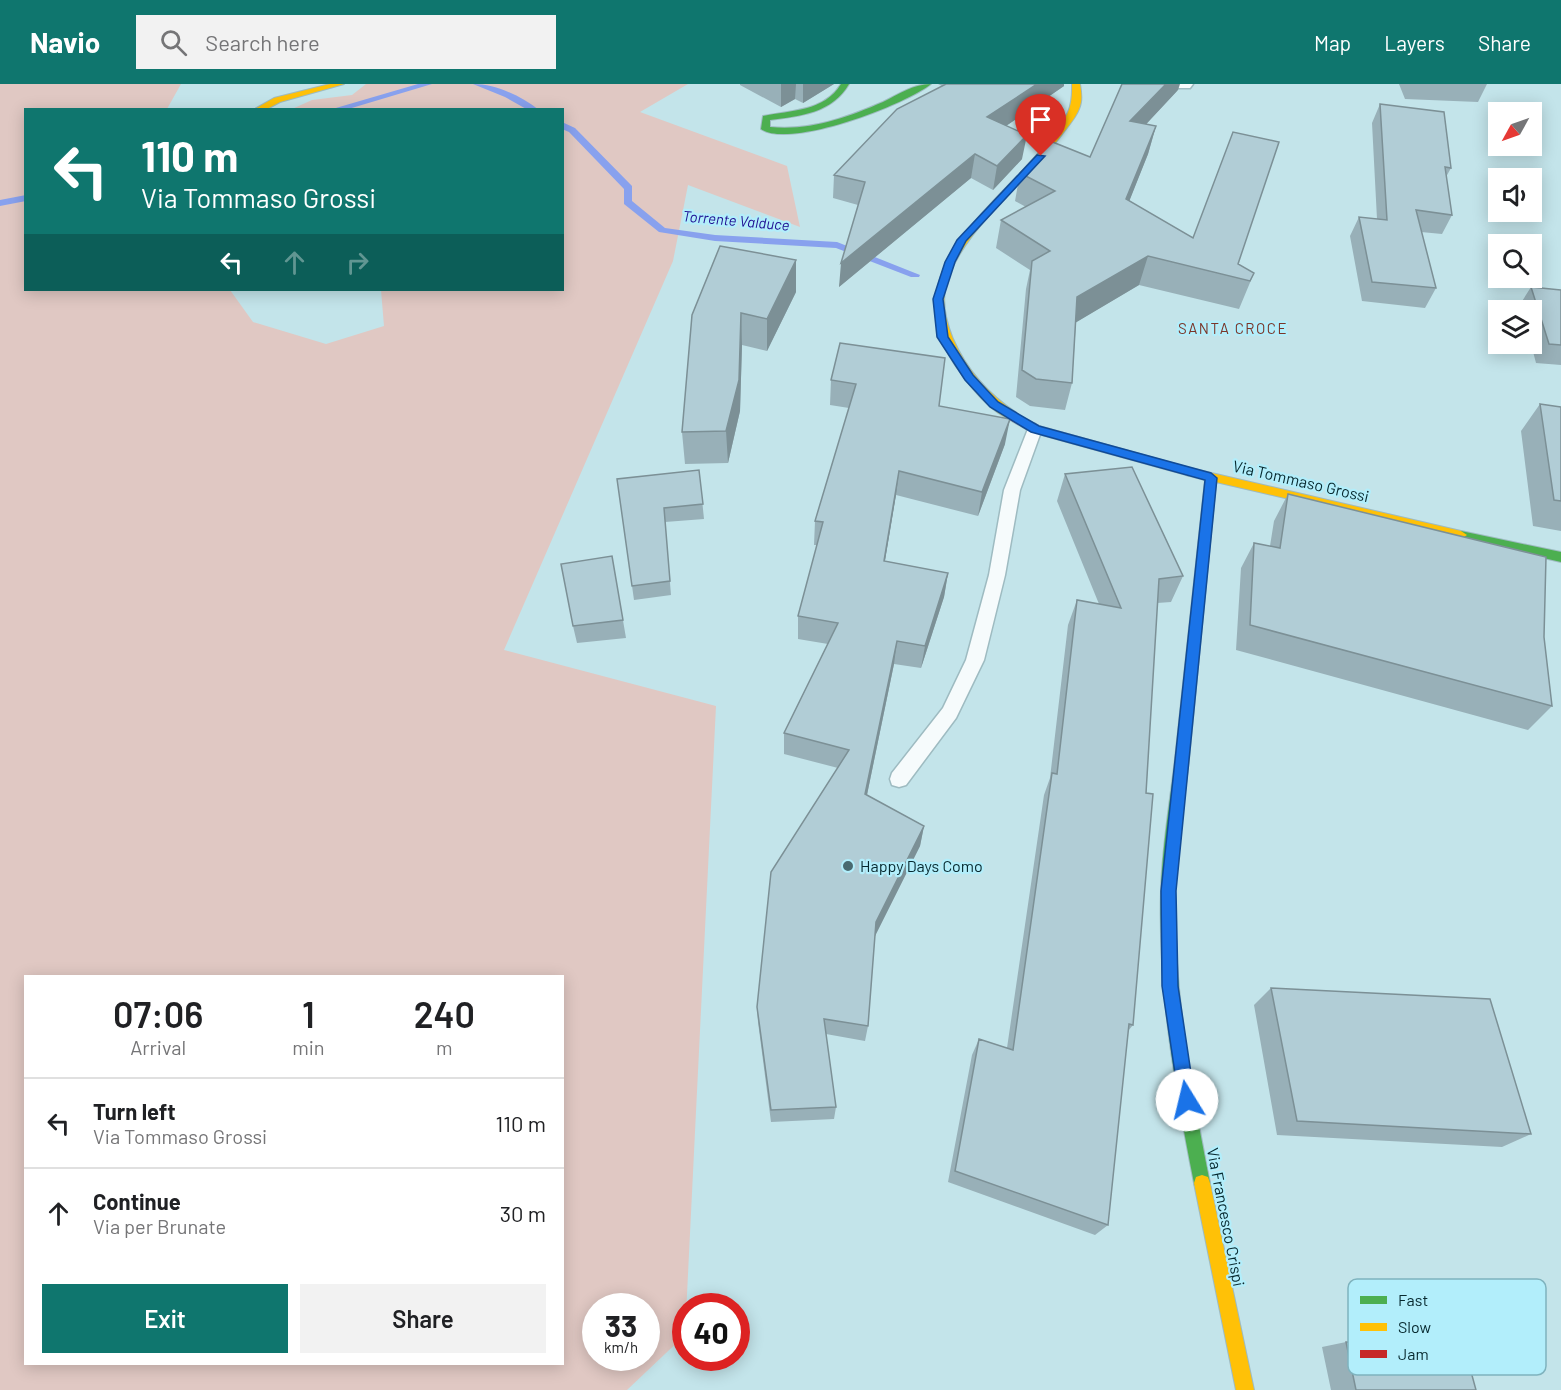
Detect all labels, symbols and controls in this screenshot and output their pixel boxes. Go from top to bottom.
search box [136,15,556,69]
text: Navio [30,25,100,59]
icon: search [157,26,190,59]
text: Search here [205,29,320,55]
text: Map [1314,30,1351,55]
text: Layers [1384,30,1445,55]
text: Share [1478,30,1531,55]
pin [1015,94,1066,156]
north arrow [1488,102,1542,156]
map controls [1488,102,1542,354]
icon: arrive [1024,103,1057,136]
text: 110 m [141,130,238,180]
icon: left [42,132,120,210]
button: sound [1488,168,1542,222]
text: Via Tommaso Grossi [141,181,376,213]
water label: Torrente Valduce [682,206,791,234]
button: search [1488,234,1542,288]
icon: left [215,246,248,279]
icon: ahead [278,246,311,279]
icon: right [341,246,374,279]
button: layers [1488,300,1542,354]
district label: SANTA CROCE [1178,319,1288,337]
street label: Via Tommaso Grossi [1231,456,1371,505]
place label: Happy Days Como [860,856,983,875]
marker: Happy Days Como [841,859,855,873]
text: 07:06 [113,992,203,1035]
text: 1 [302,992,315,1035]
text: 240 [414,992,475,1035]
text: Arrival [130,1035,186,1059]
text: min [292,1035,325,1059]
text: m [436,1035,453,1059]
position arrow [1155,1068,1219,1132]
text: Turn left [93,1098,176,1124]
icon: left [42,1107,75,1140]
text: 110 m [496,1110,546,1136]
text: Via Tommaso Grossi [93,1124,267,1148]
street label: Via Francesco Crispi [1204,1146,1249,1288]
text: Continue [93,1188,181,1214]
icon: ahead [42,1197,75,1230]
text: 30 m [500,1200,546,1226]
text: Via per Brunate [93,1214,226,1238]
legend [1348,1279,1546,1375]
button: Exit [42,1284,288,1353]
button: Share [300,1284,546,1353]
text: Fast [1398,1290,1428,1309]
speed limit sign: 40 [672,1293,750,1371]
text: 33 [605,1307,637,1343]
text: Slow [1398,1317,1431,1336]
text: km/h [604,1338,638,1356]
text: Jam [1398,1344,1429,1363]

